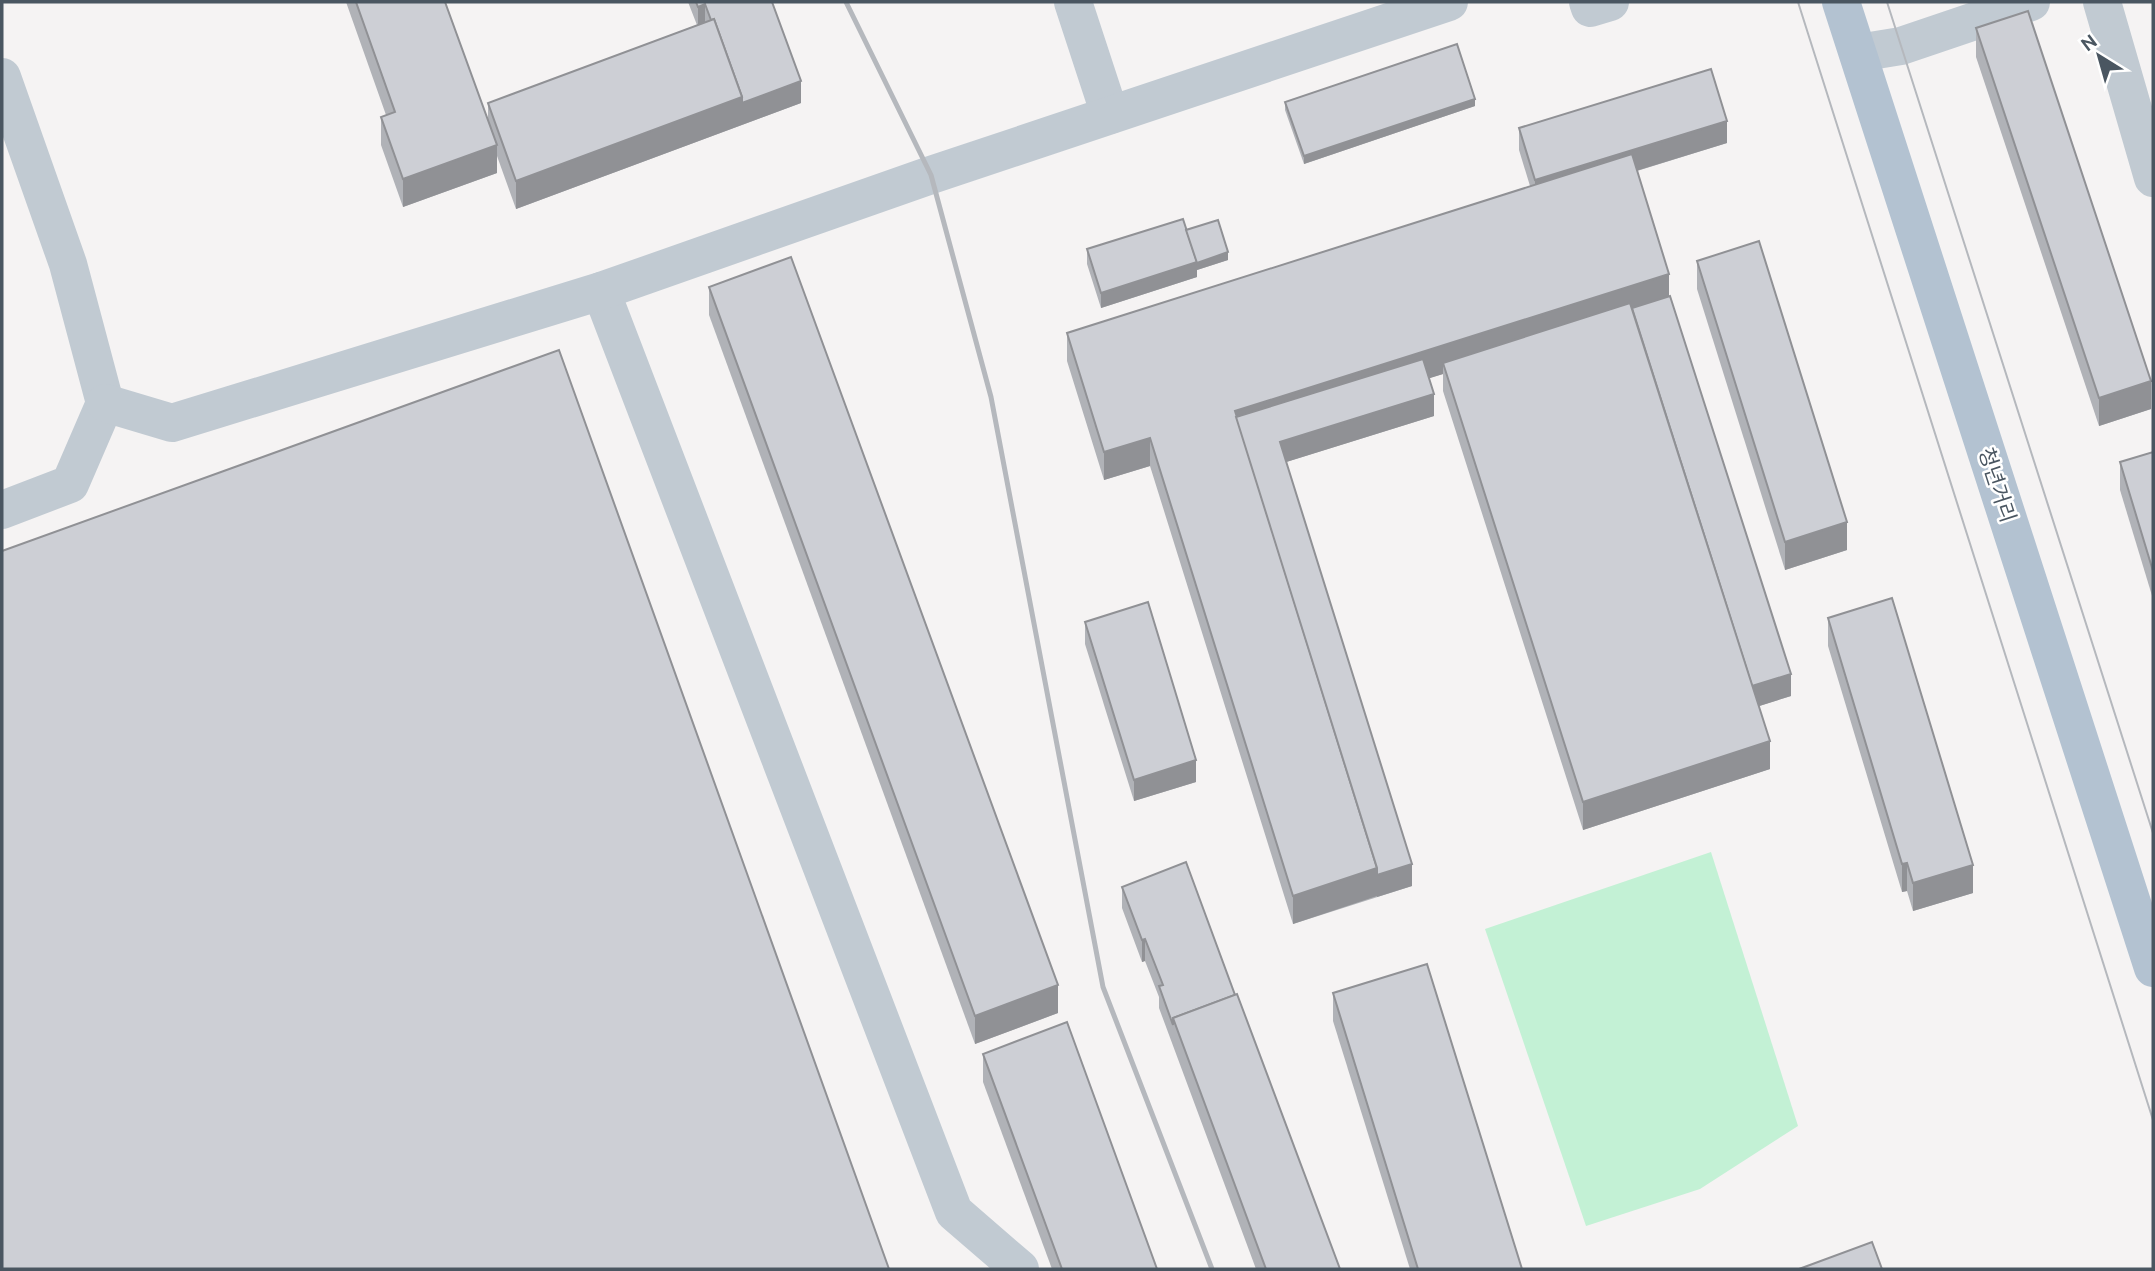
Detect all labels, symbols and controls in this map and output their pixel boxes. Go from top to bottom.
north arrow [2064,21,2134,91]
text: N [2076,29,2101,55]
street label: 청년거리 [1975,444,2021,525]

